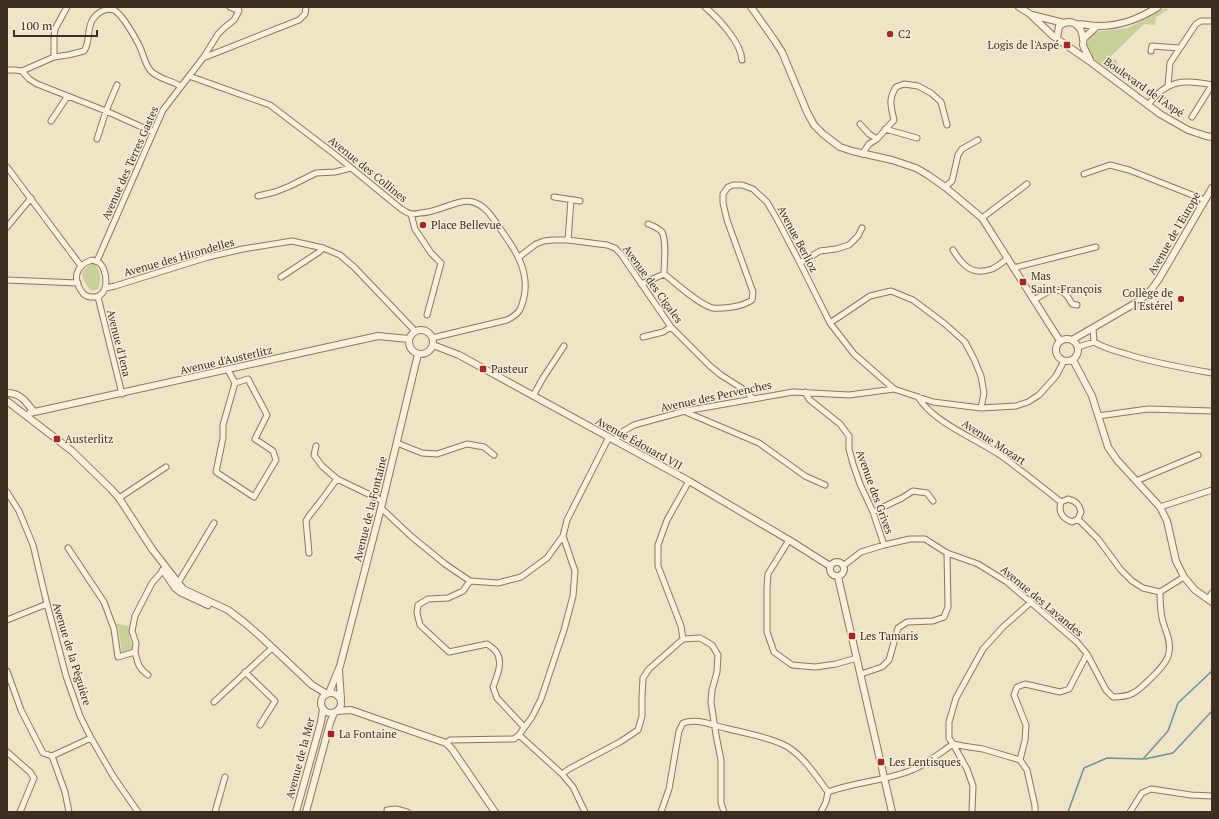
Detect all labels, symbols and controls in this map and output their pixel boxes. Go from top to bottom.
scale bar [14,12,97,38]
text: 100 m [20,18,53,33]
place label: C2 [898,27,911,41]
marker: C2 [885,29,895,39]
place label: Logis de l'Aspé [988,38,1059,52]
marker: Logis de l'Aspé [1062,40,1072,50]
street label: Boulevard de l'Aspé [1101,54,1187,120]
street label: Avenue des Terres Gastes [99,104,162,222]
street label: Avenue des Collines [326,133,410,205]
street label: Avenue de l'Europe [1145,189,1204,277]
street label: Avenue Berlioz [775,203,821,275]
place label: Place Bellevue [431,218,502,232]
marker: Place Bellevue [418,220,428,230]
street label: Avenue des Hirondelles [122,234,236,280]
street label: Avenue des Cigales [620,242,686,326]
place label: Mas Saint-François [1031,269,1102,296]
marker: Mas Saint-François [1018,277,1028,287]
place label: Collège de l'Estérel [1122,286,1173,313]
marker: Collège de l'Estérel [1176,294,1186,304]
street label: Avenue d'Iena [104,308,134,378]
street label: Avenue d'Austerlitz [178,343,274,377]
place label: Pasteur [491,362,529,376]
marker: Pasteur [478,364,488,374]
street label: Avenue des Pervenches [659,377,773,415]
street label: Avenue Édouard VII [593,413,685,473]
street label: Avenue Mozart [959,416,1029,468]
place label: Austerlitz [65,432,114,446]
marker: Austerlitz [52,434,62,444]
street label: Avenue des Grives [853,448,897,536]
street label: Avenue de la Fontaine [350,454,390,563]
street label: Avenue des Lavandes [998,562,1086,640]
street label: Avenue de la Péguière [50,601,94,708]
place label: Les Tamaris [860,629,919,643]
marker: Les Tamaris [847,631,857,641]
street label: Avenue de la Mer [282,715,318,800]
place label: La Fontaine [339,727,397,741]
marker: La Fontaine [326,729,336,739]
place label: Les Lentisques [889,755,961,769]
marker: Les Lentisques [876,757,886,767]

